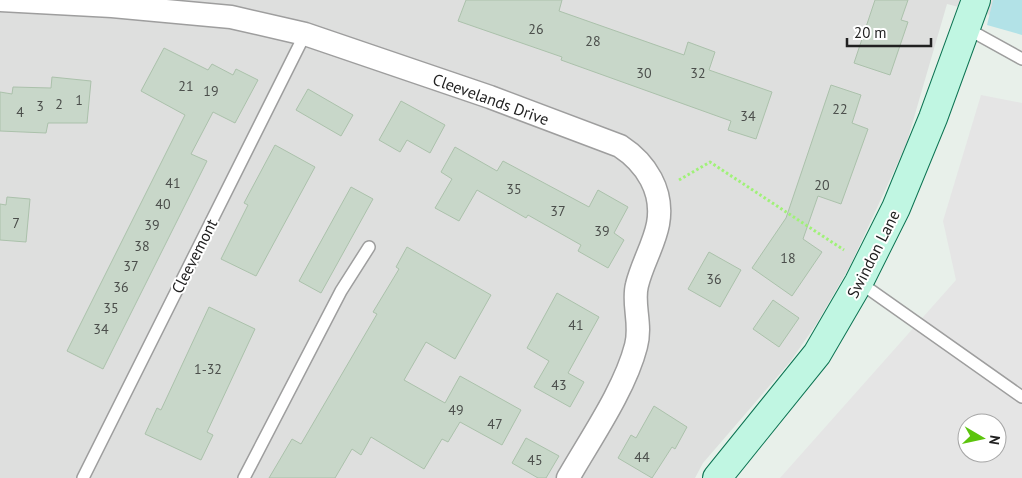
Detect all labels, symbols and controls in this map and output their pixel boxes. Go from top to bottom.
scale bar [847,15,931,47]
house number: 26 [528,20,544,38]
text: 20 m [854,23,887,42]
house number: 28 [585,32,601,50]
house number: 30 [636,64,652,82]
house number: 32 [690,64,706,82]
street label: Cleevelands Drive [430,69,552,129]
house number: 21 [178,77,194,95]
house number: 19 [203,82,219,100]
house number: 1 [75,91,83,109]
house number: 2 [55,95,63,113]
house number: 3 [36,97,44,115]
house number: 22 [832,100,848,118]
house number: 4 [16,103,24,121]
house number: 34 [740,107,756,125]
house number: 41 [165,174,181,192]
house number: 20 [814,176,830,194]
house number: 35 [506,180,522,198]
house number: 40 [155,195,171,213]
house number: 37 [550,202,566,220]
street label: Swindon Lane [842,207,904,301]
house number: 7 [12,214,20,232]
street label: Cleevemont [167,215,222,297]
house number: 39 [144,216,160,234]
house number: 39 [594,222,610,240]
house number: 38 [134,237,150,255]
house number: 18 [780,249,796,267]
house number: 37 [123,257,139,275]
house number: 36 [706,270,722,288]
house number: 36 [113,278,129,296]
house number: 35 [103,299,119,317]
house number: 41 [568,316,584,334]
house number: 34 [93,320,109,338]
house number: 1-32 [194,360,222,378]
house number: 43 [551,376,567,394]
house number: 49 [448,401,464,419]
north arrow [957,413,1007,463]
house number: 47 [487,415,503,433]
text: N [985,434,1004,446]
house number: 44 [634,448,650,466]
house number: 45 [527,451,543,469]

